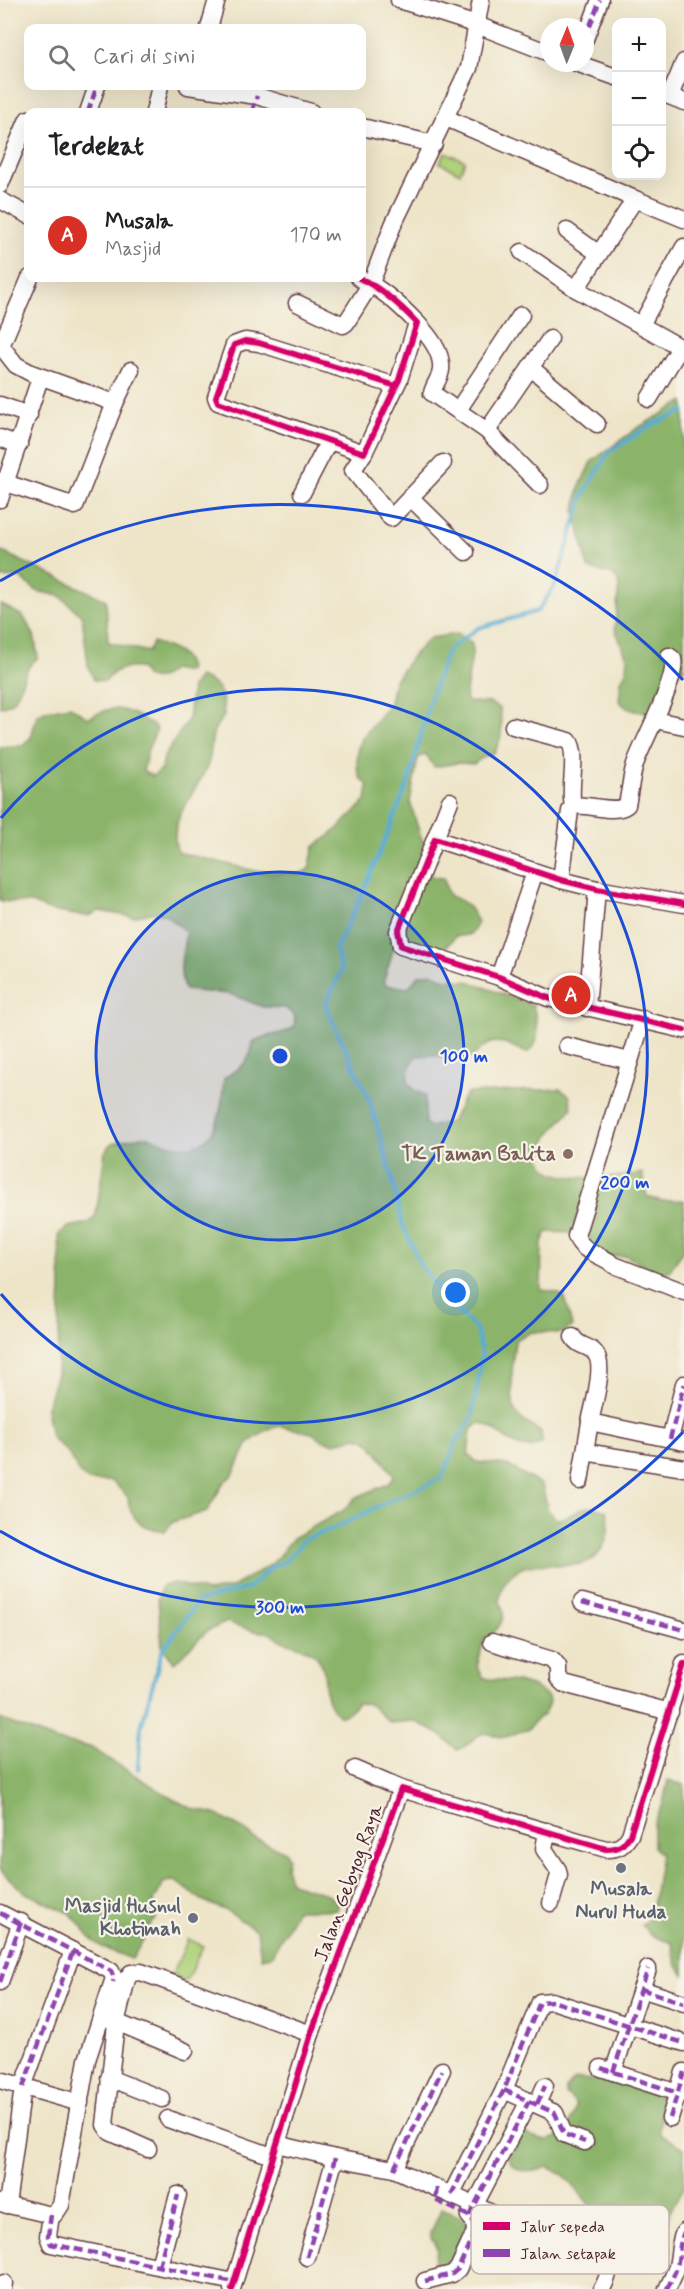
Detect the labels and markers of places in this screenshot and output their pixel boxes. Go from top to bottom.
pin: A [552,972,590,1018]
centre of rings [270,1046,290,1066]
place label: TK Taman Balita [401,1141,556,1168]
marker: TK Taman Balita [561,1147,575,1161]
marker: Musala Nurul Huda [614,1861,628,1875]
place label: Musala Nurul Huda [575,1876,667,1926]
place label: Masjid Husnul Khotimah [65,1893,181,1943]
marker: Masjid Husnul Khotimah [186,1911,200,1925]

